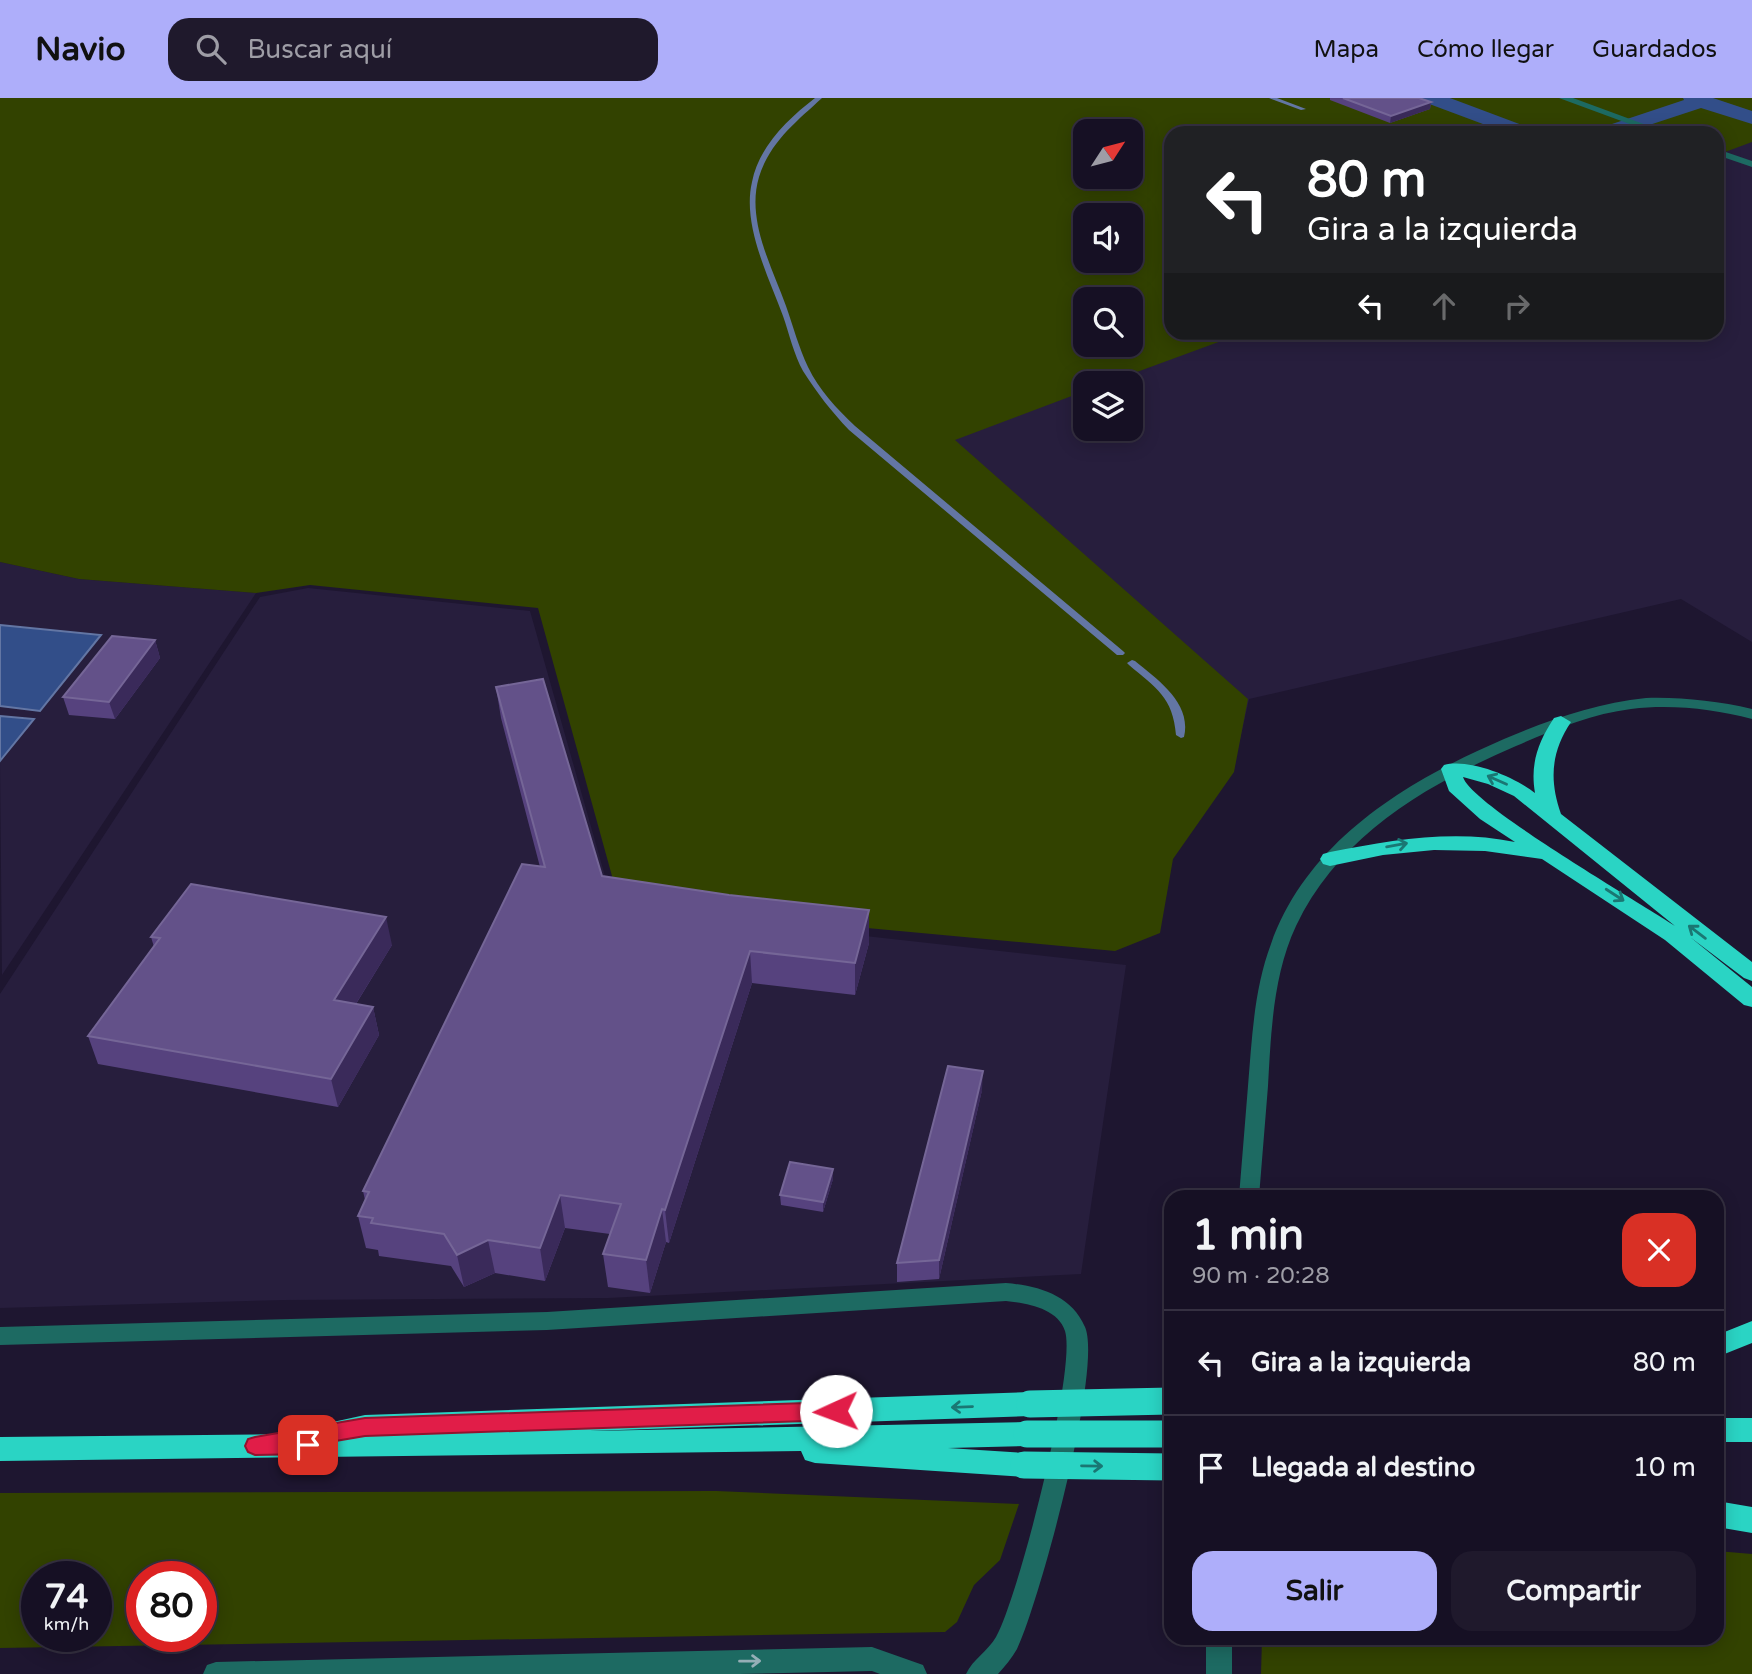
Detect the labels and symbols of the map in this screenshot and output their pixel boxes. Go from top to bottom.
north arrow [1073,119,1143,189]
one-way arrow [1487,773,1508,786]
one-way arrow [1385,838,1408,851]
one-way arrow [1604,889,1624,903]
one-way arrow [1688,925,1707,939]
position arrow [799,1374,873,1448]
one-way arrow [951,1400,974,1413]
pin [278,1415,338,1475]
one-way arrow [1080,1459,1103,1473]
speed limit sign: 80 [126,1561,217,1652]
one-way arrow [738,1654,761,1668]

